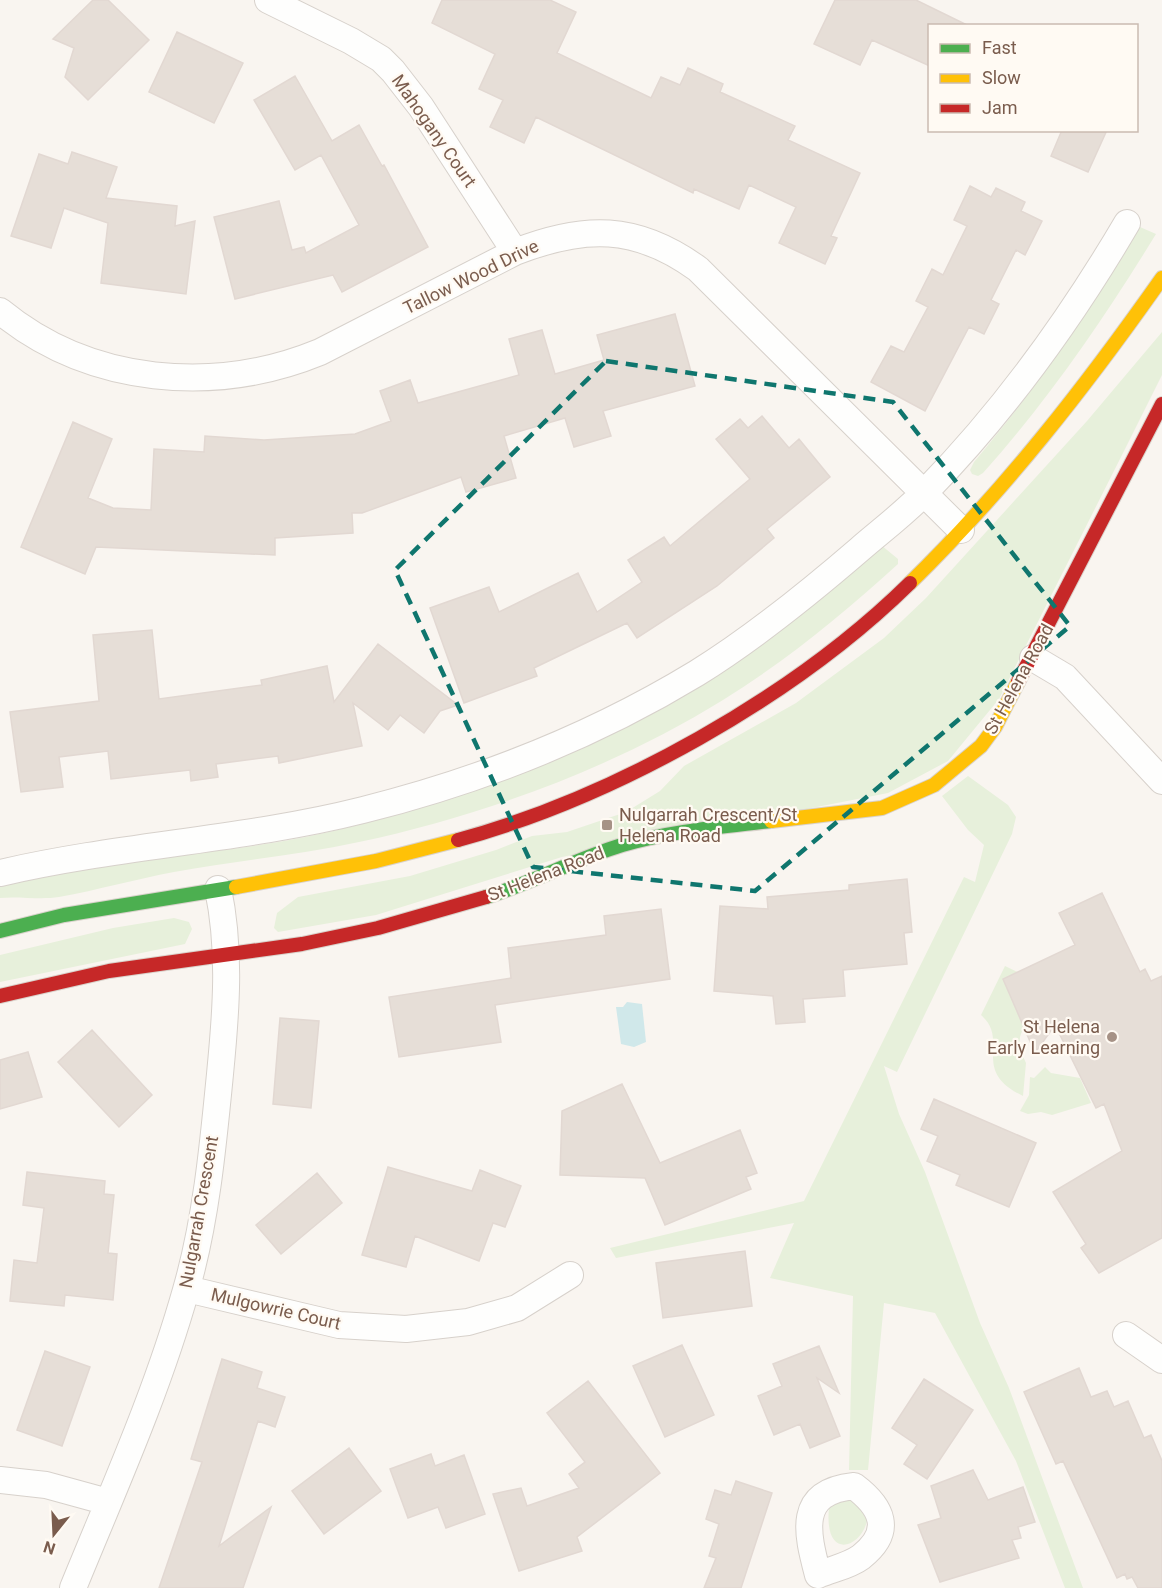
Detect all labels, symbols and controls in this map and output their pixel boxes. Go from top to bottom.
legend [928,24,1138,132]
text: Fast [982,37,1017,58]
text: Slow [982,67,1021,88]
street label: Mahogany Court [388,70,481,191]
text: Jam [982,97,1018,118]
street label: Tallow Wood Drive [400,235,542,318]
street label: St Helena Road [980,620,1058,738]
place label: Nulgarrah Crescent/St Helena Road [619,804,797,846]
marker: Nulgarrah Crescent/St Helena Road [600,818,614,832]
street label: St Helena Road [485,842,607,905]
place label: St Helena Early Learning [987,1016,1100,1058]
marker: St Helena Early Learning [1105,1030,1119,1044]
street label: Nulgarrah Crescent [175,1134,222,1290]
street label: Mulgowrie Court [209,1283,343,1334]
north arrow [24,1504,84,1564]
text: N [41,1537,58,1559]

